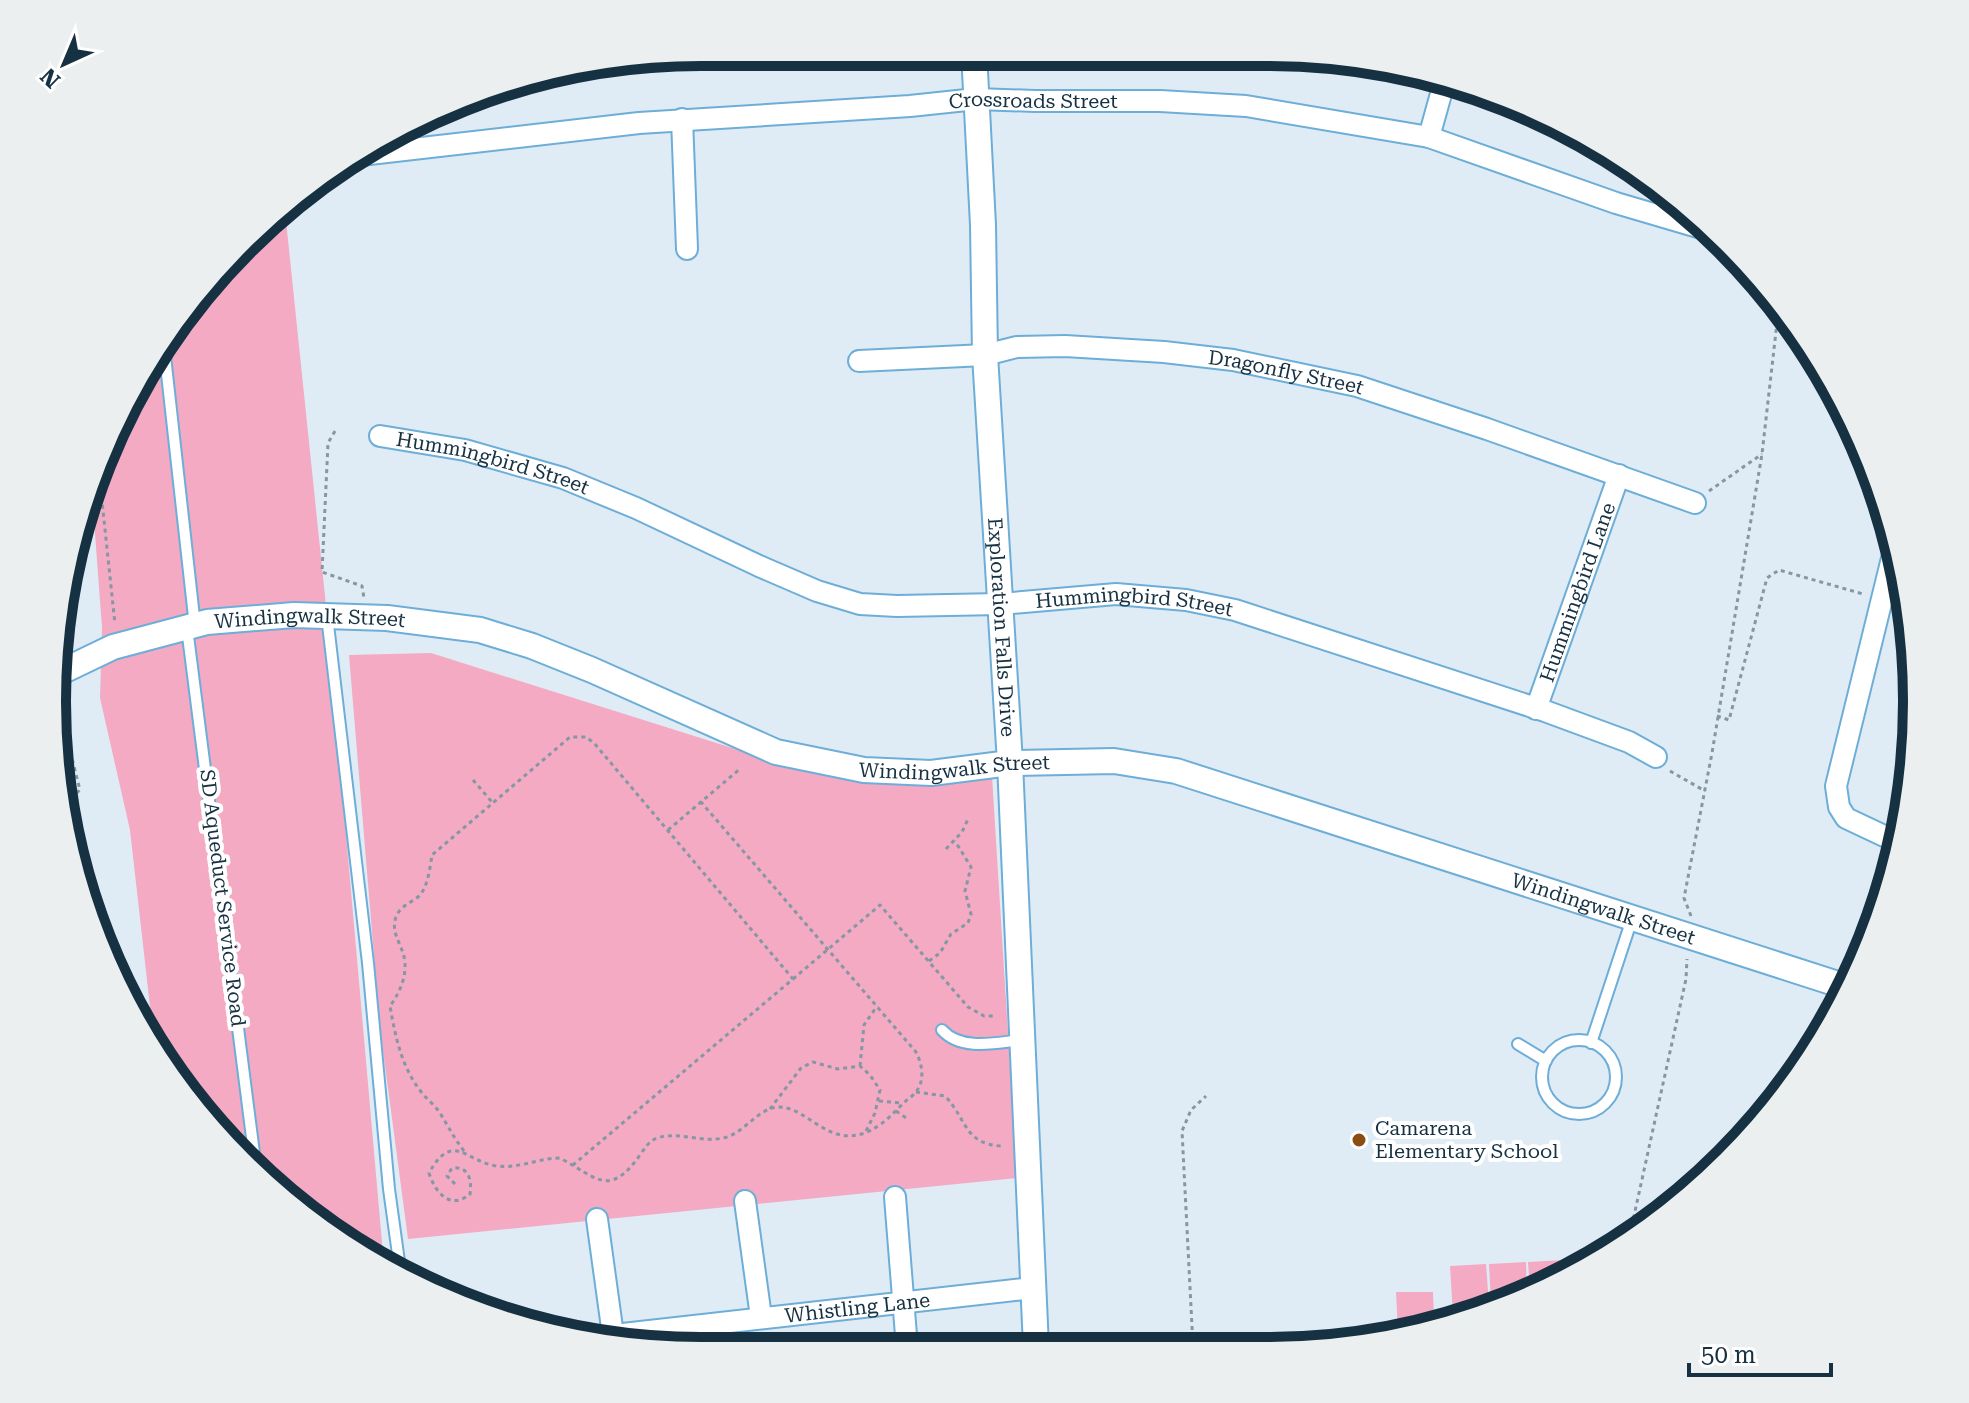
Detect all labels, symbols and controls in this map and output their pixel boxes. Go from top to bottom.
north arrow [24,24,104,104]
text: N [36,63,65,93]
street label: Crossroads Street [947,87,1118,114]
street label: Dragonfly Street [1207,345,1368,400]
street label: Hummingbird Street [394,427,593,500]
street label: Hummingbird Lane [1535,499,1620,685]
street label: Exploration Falls Drive [983,517,1020,738]
street label: Hummingbird Street [1034,582,1236,621]
street label: Windingwalk Street [213,603,407,633]
street label: Windingwalk Street [858,750,1051,785]
street label: SD Aqueduct Service Road [195,768,251,1028]
street label: Windingwalk Street [1509,868,1699,950]
place label: Camarena Elementary School [1375,1116,1558,1163]
marker: Camarena Elementary School [1350,1131,1368,1149]
street label: Whistling Lane [783,1288,931,1328]
scale bar [1689,1327,1831,1377]
text: 50 m [1701,1341,1756,1369]

